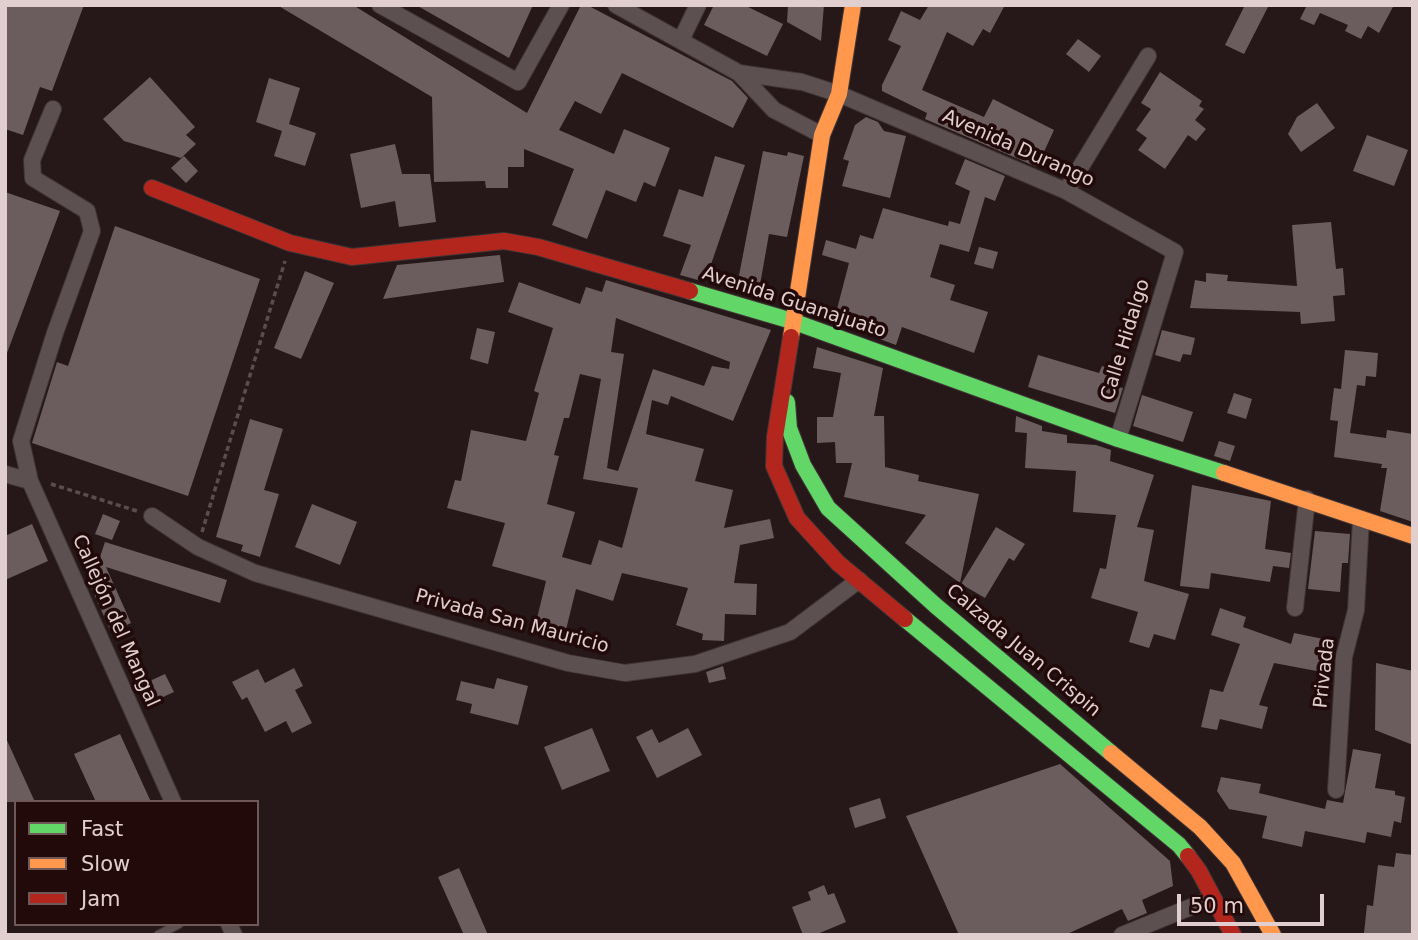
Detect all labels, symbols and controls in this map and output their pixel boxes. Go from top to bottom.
street label: Avenida Durango [939,105,1097,193]
street label: Avenida Guanajuato [699,262,889,344]
street label: Calle Hidalgo [1097,277,1155,403]
street label: Callejón del Mangal [67,531,163,711]
street label: Calzada Juan Crispin [941,580,1105,722]
street label: Privada San Mauricio [413,585,611,659]
street label: Privada [1310,637,1340,709]
legend [14,800,259,926]
text: Fast [81,817,123,841]
text: Slow [81,852,130,876]
scale bar [1180,880,1327,924]
text: Jam [81,887,121,911]
text: 50 m [1190,894,1244,918]

